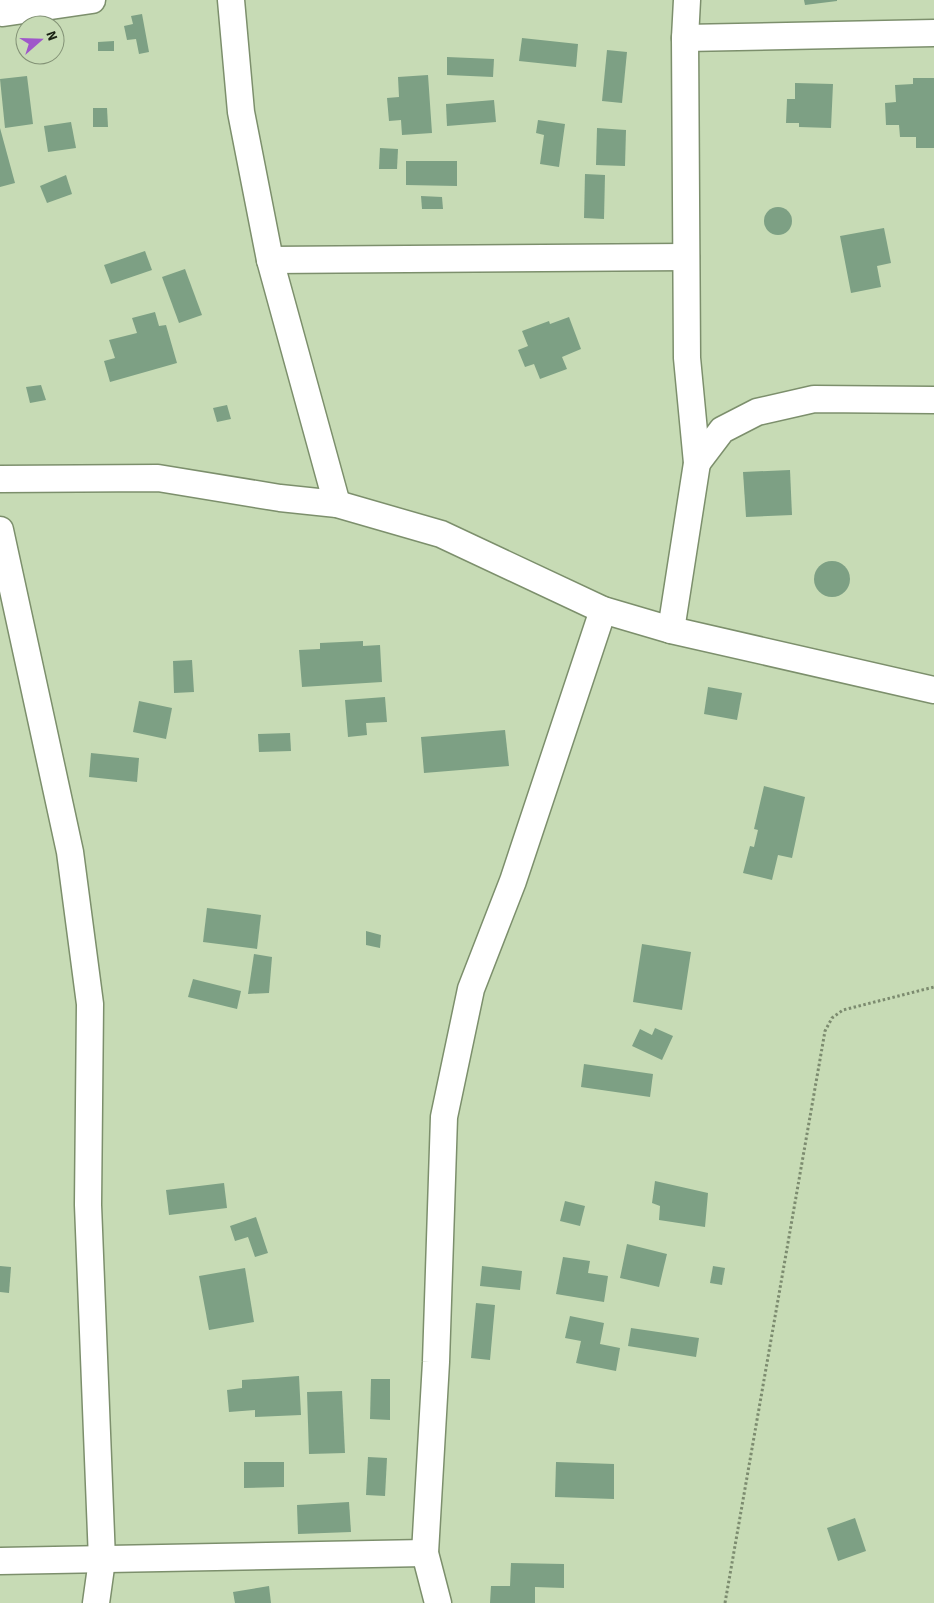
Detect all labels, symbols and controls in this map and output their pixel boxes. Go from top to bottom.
north arrow [15,15,65,65]
text: N [40,28,62,44]

